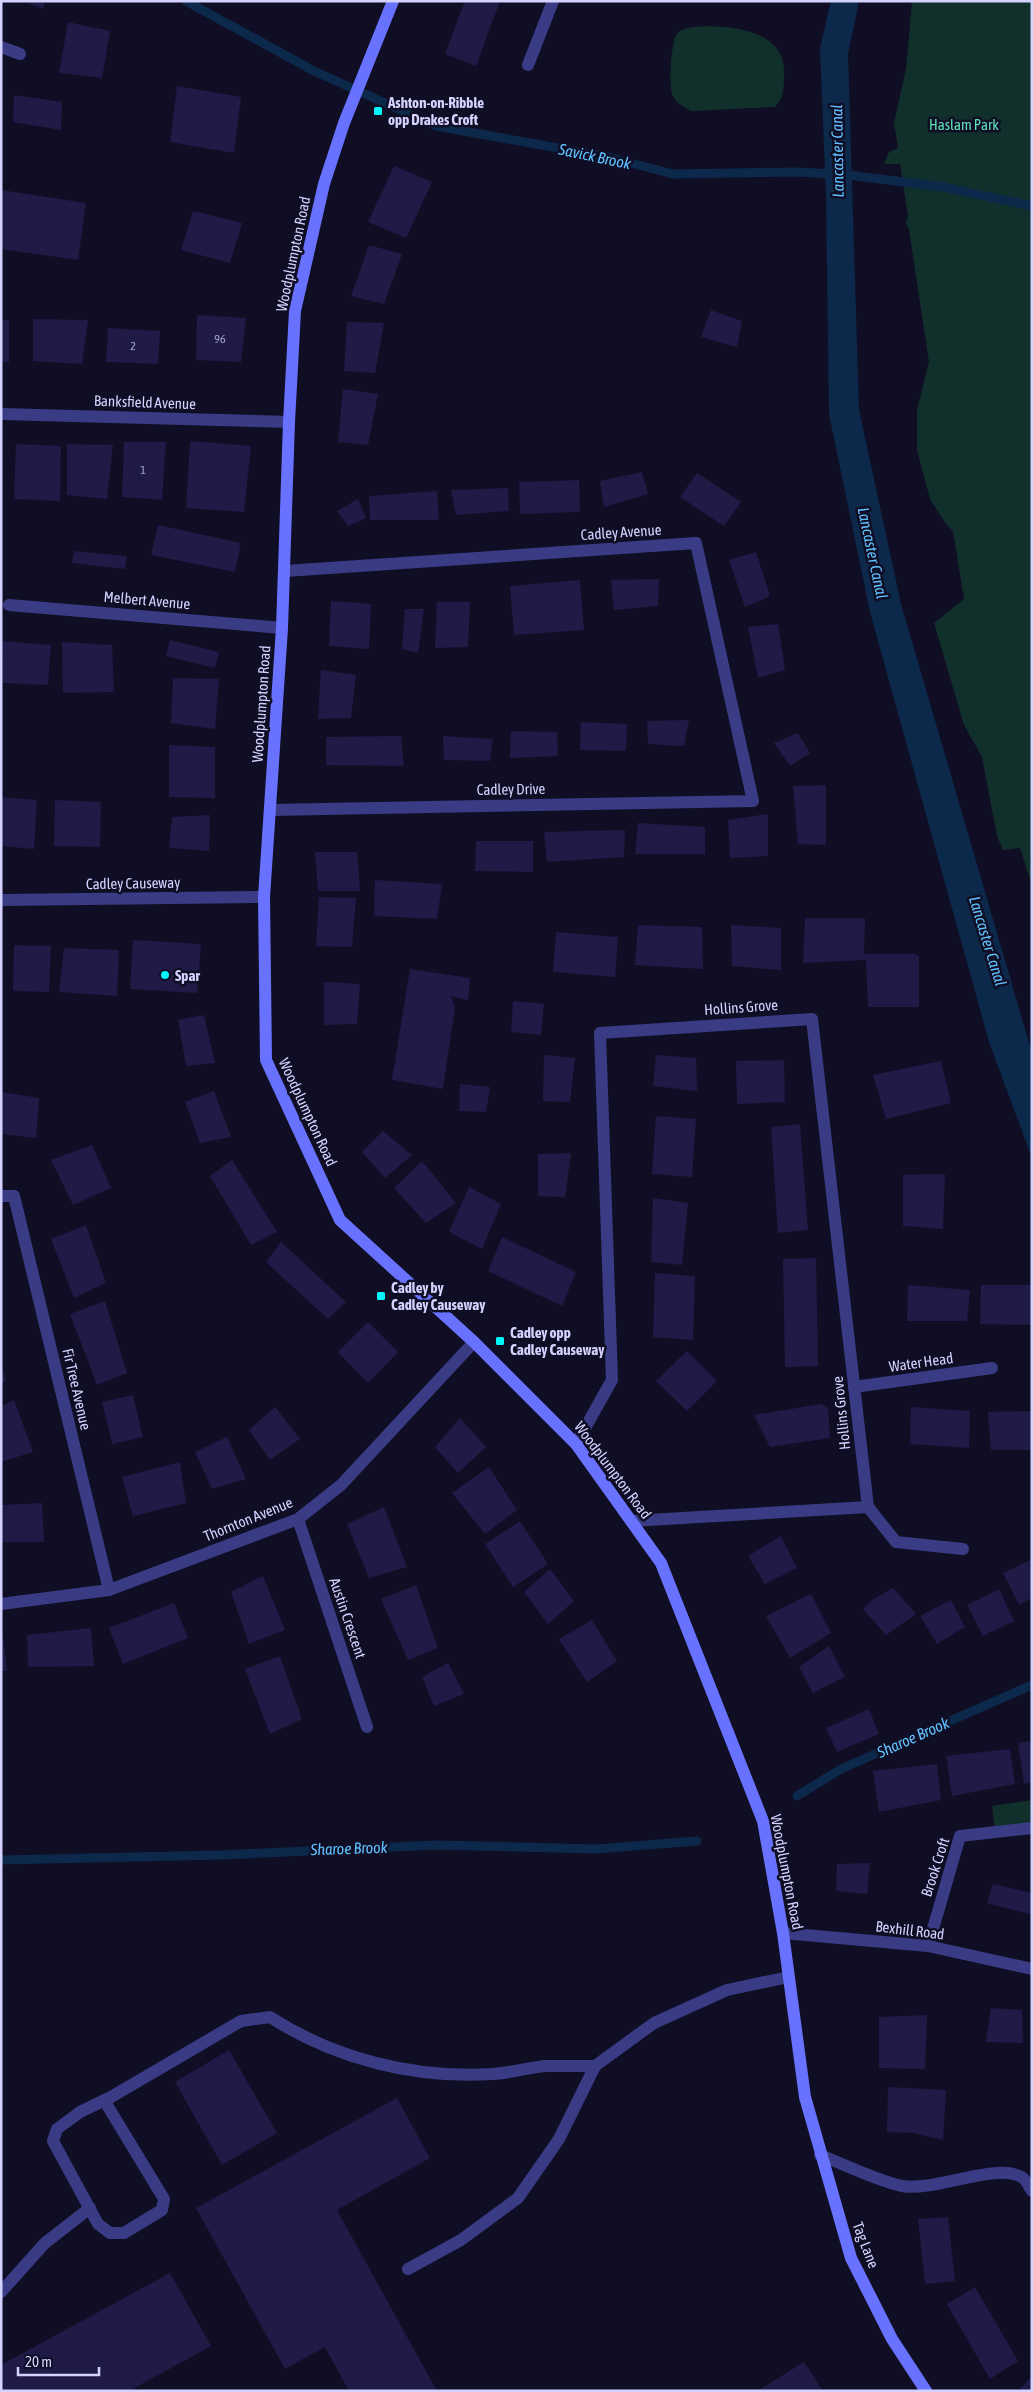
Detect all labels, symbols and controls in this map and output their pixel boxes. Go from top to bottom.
place label: Ashton-on-Ribble opp Drakes Croft [387,94,484,128]
water label: Lancaster Canal [827,104,847,198]
marker: Ashton-on-Ribble opp Drakes Croft [372,105,384,117]
park label: Haslam Park [929,116,999,133]
water label: Savick Brook [556,139,634,173]
street label: Woodplumpton Road [273,195,313,313]
house number: 96 [214,332,226,346]
house number: 2 [130,339,136,353]
street label: Banksfield Avenue [94,392,197,412]
house number: 1 [140,463,146,477]
water label: Lancaster Canal [855,506,891,600]
street label: Cadley Avenue [580,521,662,543]
street label: Melbert Avenue [103,588,191,612]
street label: Woodplumpton Road [248,645,274,763]
street label: Cadley Drive [477,780,546,798]
street label: Cadley Causeway [86,874,180,892]
water label: Lancaster Canal [966,894,1010,988]
place label: Spar [175,967,200,984]
marker: Spar [159,969,171,981]
street label: Hollins Grove [704,996,779,1018]
street label: Woodplumpton Road [276,1055,340,1169]
place label: Cadley by Cadley Causeway [391,1279,486,1313]
marker: Cadley by Cadley Causeway [375,1290,387,1302]
place label: Cadley opp Cadley Causeway [510,1324,605,1358]
marker: Cadley opp Cadley Causeway [494,1335,506,1347]
street label: Fir Tree Avenue [59,1347,95,1432]
street label: Water Head [888,1349,954,1375]
street label: Hollins Grove [829,1375,853,1451]
street label: Woodplumpton Road [571,1418,655,1522]
street label: Thornton Avenue [201,1493,295,1545]
street label: Austin Crescent [326,1575,370,1661]
water label: Sharoe Brook [873,1713,953,1761]
street label: Woodplumpton Road [767,1813,807,1931]
street label: Brook Croft [917,1835,953,1899]
water label: Sharoe Brook [309,1838,389,1858]
street label: Bexhill Road [875,1917,945,1943]
street label: Tag Lane [849,2220,883,2271]
scale bar [18,2344,99,2376]
text: 20 m [25,2353,52,2370]

